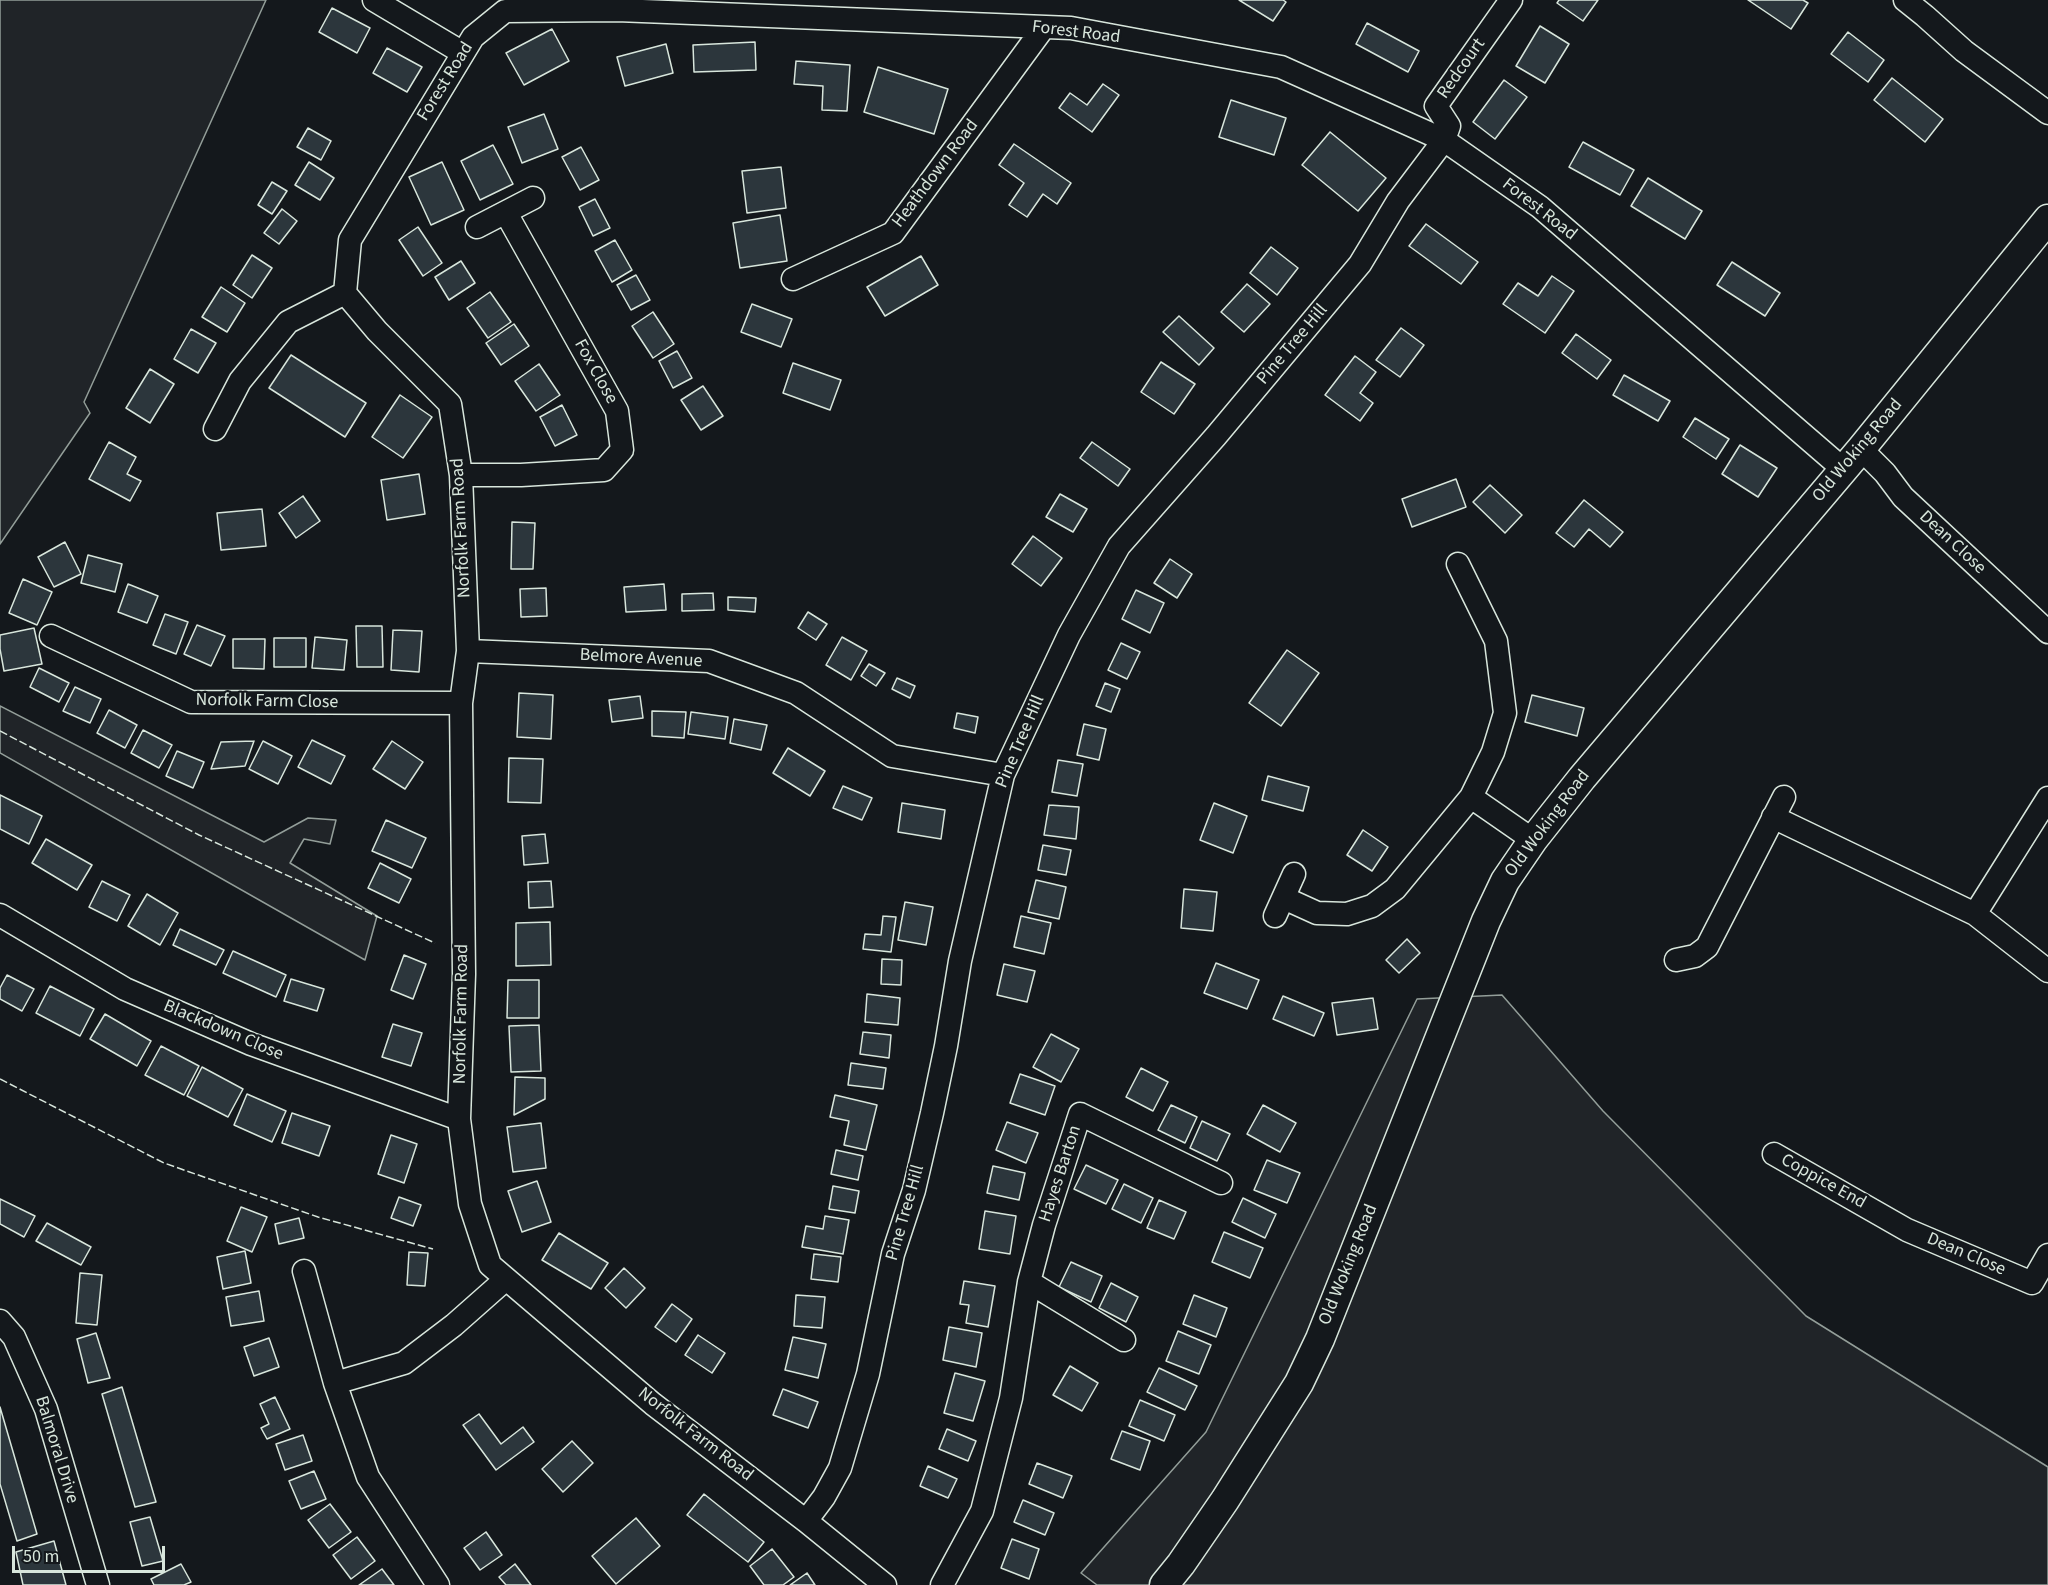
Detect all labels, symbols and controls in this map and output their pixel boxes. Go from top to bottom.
street label: Forest Road [1031,17,1121,49]
street label: Redcourt [1433,35,1491,103]
street label: Forest Road [413,39,479,125]
street label: Heathdown Road [888,116,984,232]
street label: Forest Road [1497,174,1581,246]
street label: Pine Tree Hill [1253,300,1333,390]
street label: Fox Close [568,336,622,408]
street label: Old Woking Road [1808,395,1908,507]
street label: Norfolk Farm Road [448,457,476,599]
street label: Dean Close [1914,507,1990,579]
street label: Belmore Avenue [579,645,703,673]
street label: Norfolk Farm Close [195,690,339,714]
street label: Pine Tree Hill [992,692,1050,792]
street label: Old Woking Road [1501,766,1595,882]
street label: Norfolk Farm Road [450,944,474,1084]
street label: Blackdown Close [160,996,286,1066]
street label: Hayes Barton [1035,1123,1087,1225]
street label: Coppice End [1777,1150,1869,1214]
street label: Pine Tree Hill [882,1163,930,1263]
street label: Old Woking Road [1315,1201,1383,1329]
street label: Dean Close [1923,1229,2009,1281]
street label: Norfolk Farm Road [633,1383,757,1487]
street label: Balmoral Drive [29,1394,83,1506]
scale bar [15,1534,168,1572]
text: 50 m [23,1544,59,1569]

